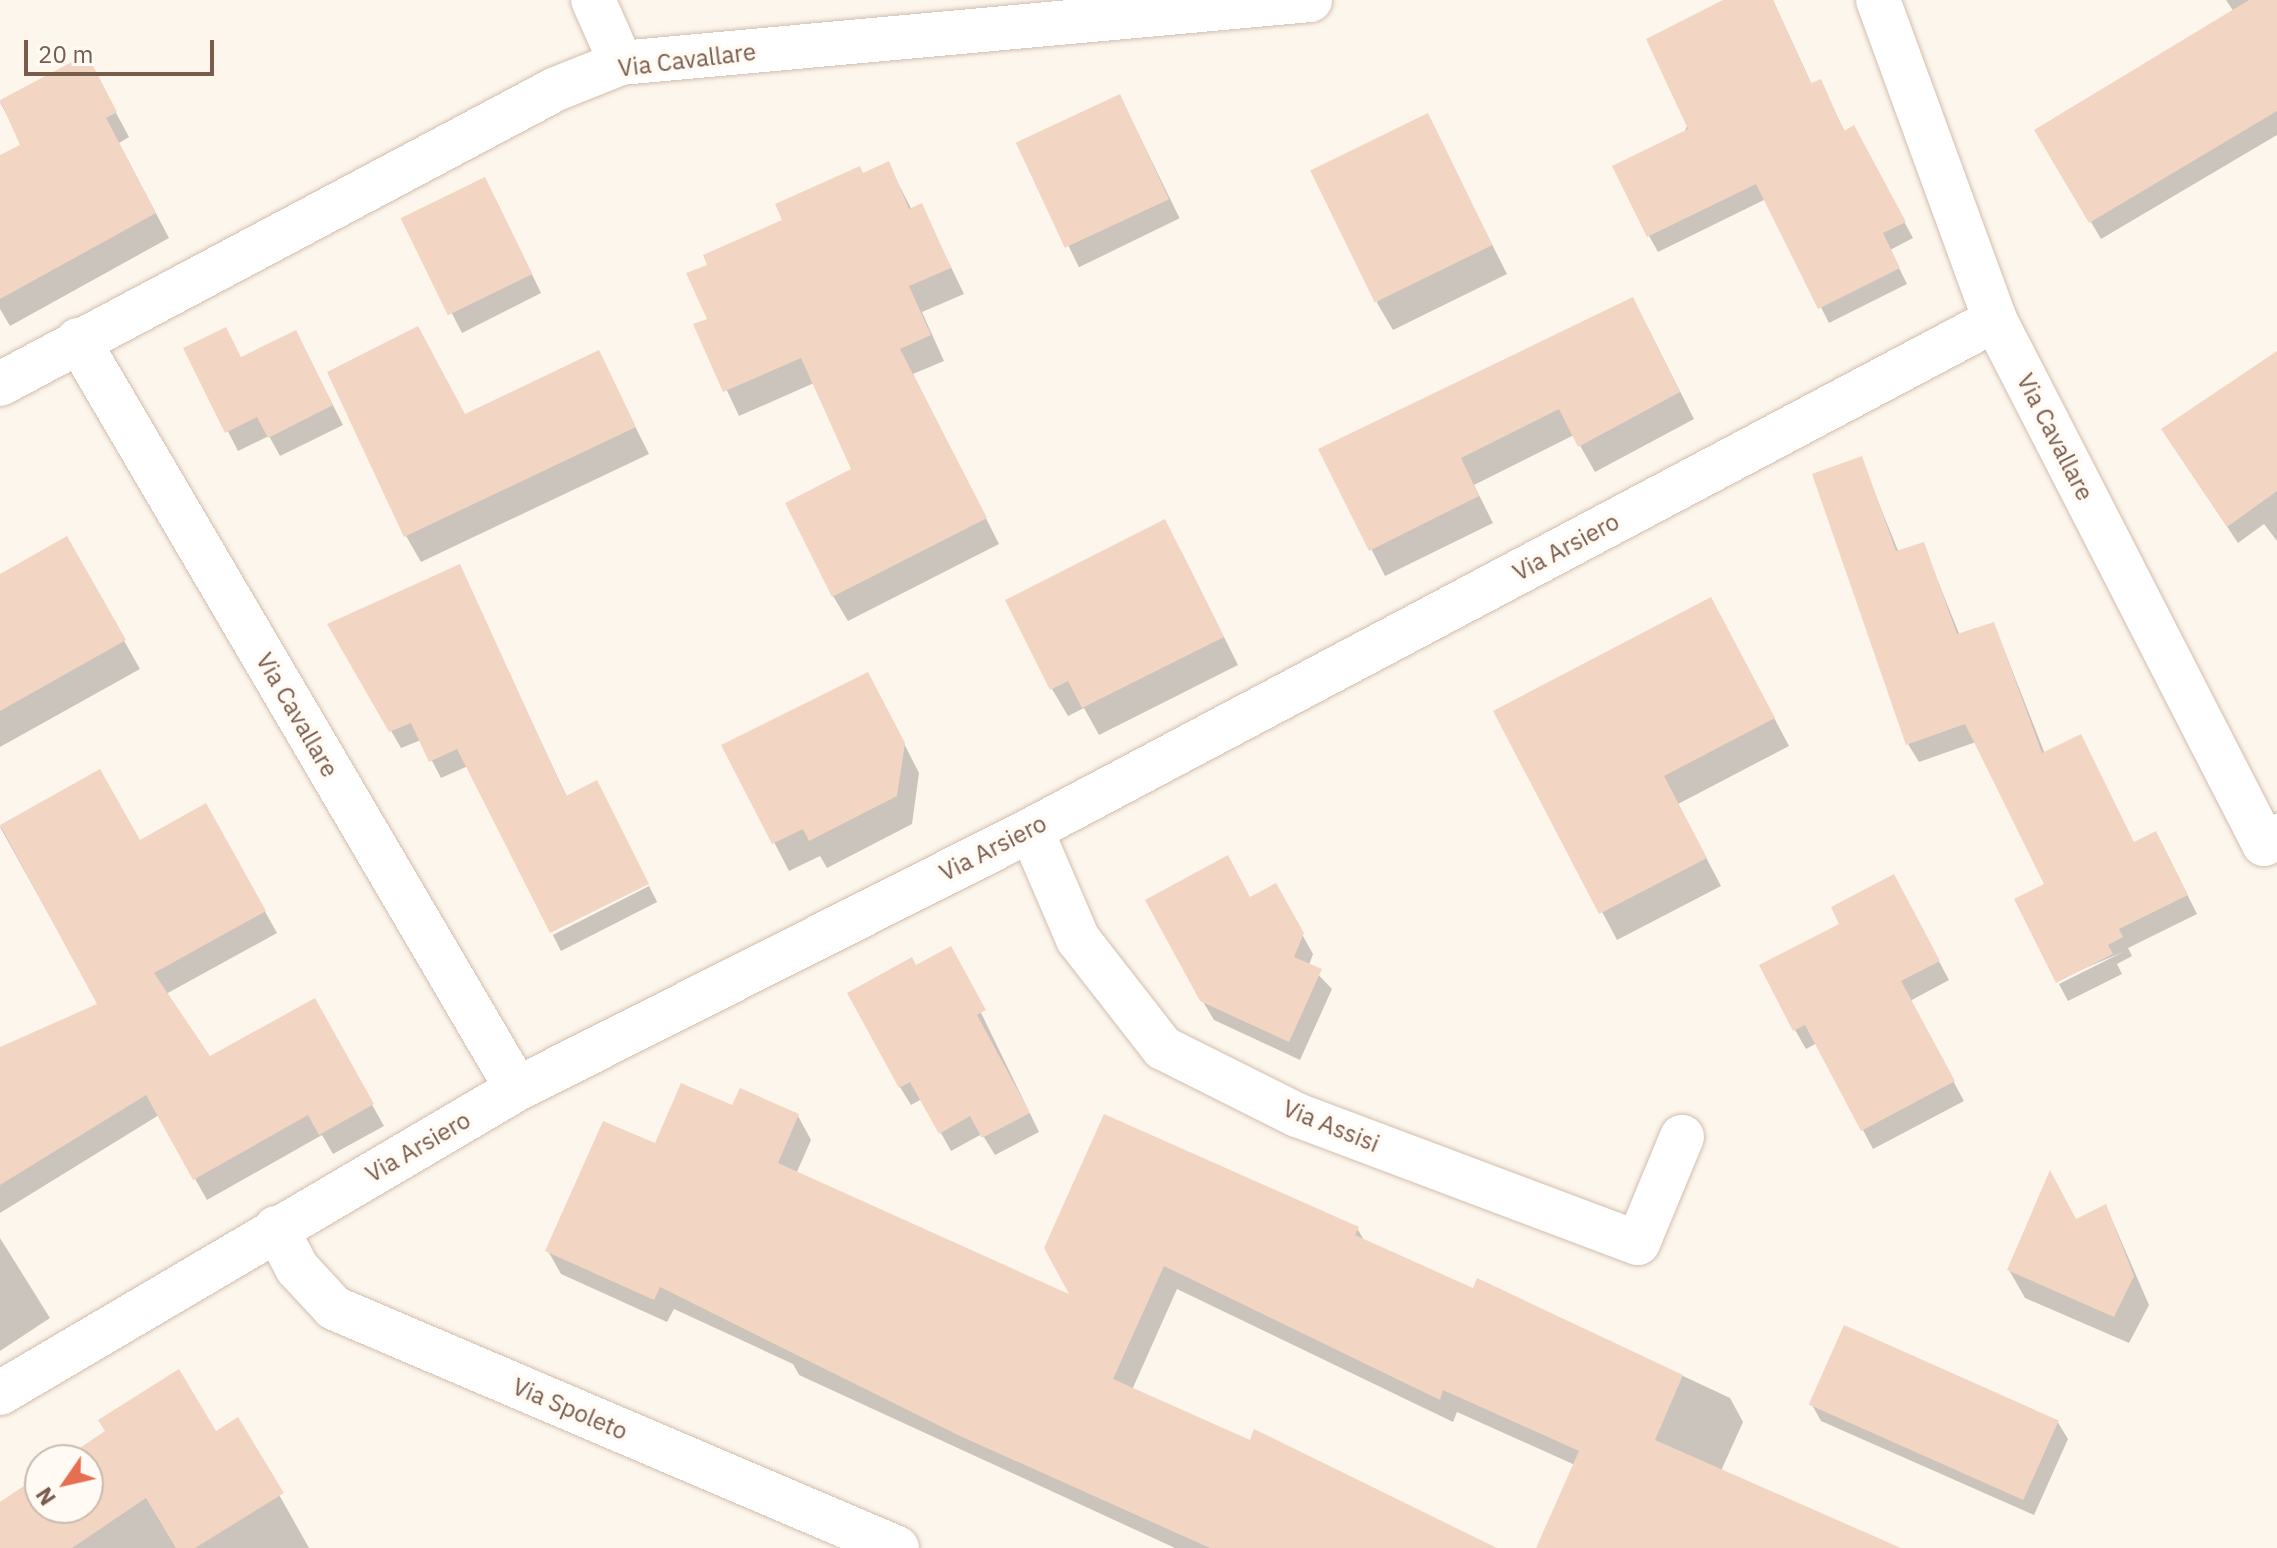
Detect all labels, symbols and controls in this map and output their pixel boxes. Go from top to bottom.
scale bar [28,24,218,74]
street label: Via Cavallare [616,37,758,83]
text: 20 m [38,38,93,70]
street label: Via Cavallare [2011,369,2099,505]
street label: Via Arsiero [1508,507,1624,587]
street label: Via Cavallare [250,648,344,782]
street label: Via Arsiero [935,809,1051,887]
street label: Via Assisi [1279,1094,1383,1158]
street label: Via Arsiero [360,1105,476,1189]
street label: Via Spoleto [508,1372,632,1446]
north arrow [24,1444,104,1524]
text: N [29,1482,62,1511]

